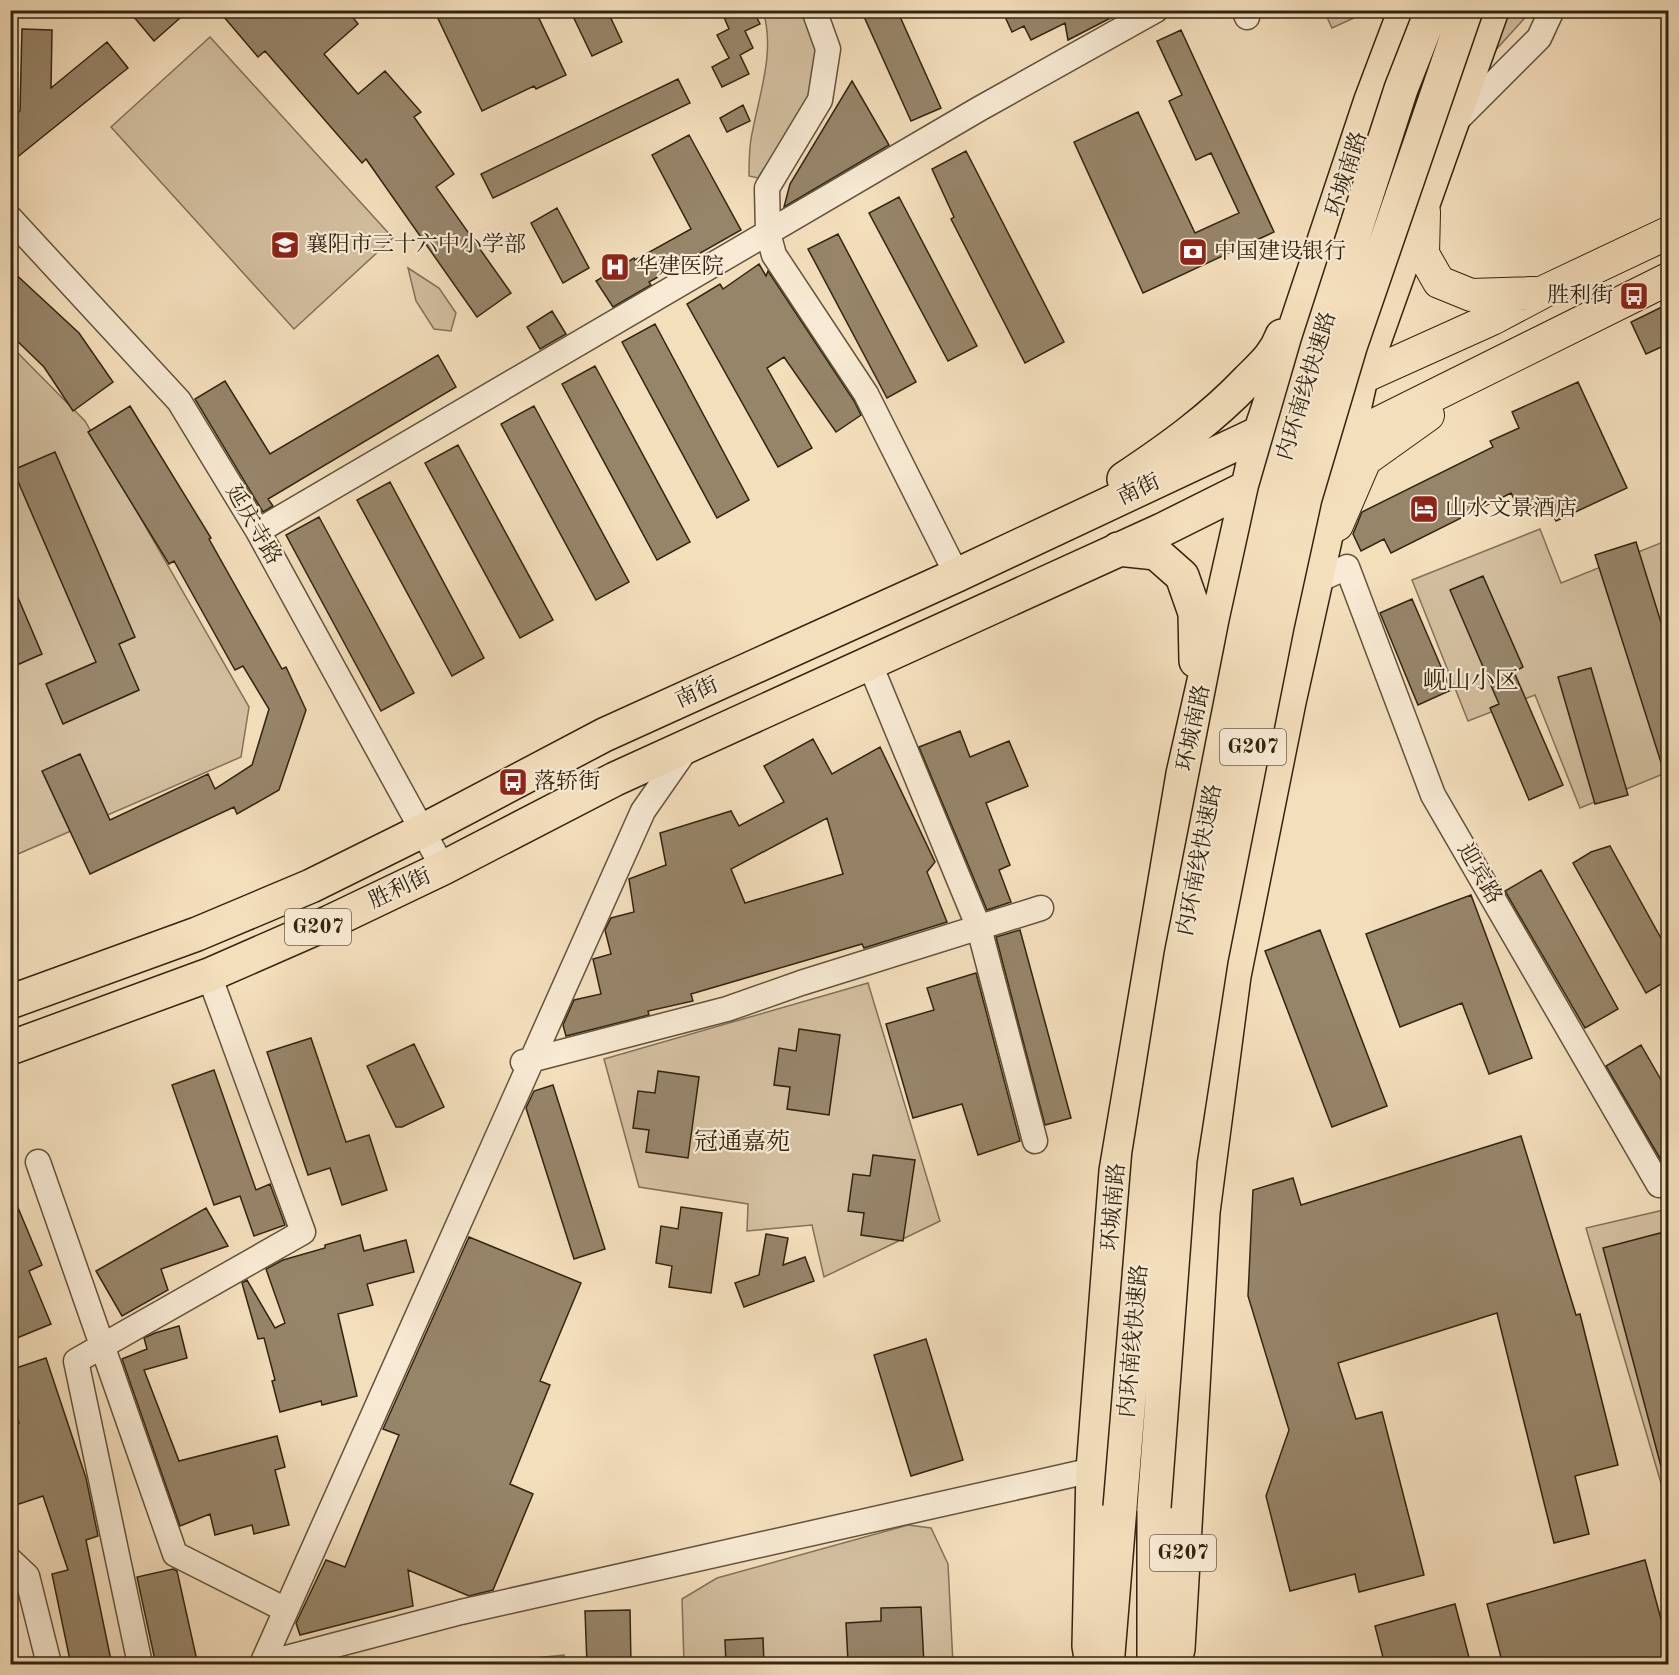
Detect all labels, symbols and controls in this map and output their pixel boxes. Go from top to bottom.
street label: 环城南路 [1321,128,1371,219]
school or university icon: 襄阳市三十六中小学部 [269,229,301,261]
place label: 襄阳市三十六中小学部 [306,232,526,256]
bank icon: 中国建设银行 [1177,236,1209,268]
place label: 中国建设银行 [1214,239,1346,263]
hospital icon: 华建医院 [599,251,631,283]
place label: 华建医院 [636,254,724,278]
bus stop icon: 胜利街 [1618,280,1650,312]
place label: 胜利街 [1547,283,1613,307]
street label: 内环南线快速路 [1272,309,1340,463]
street label: 南街 [1114,469,1164,509]
street label: 延庆寺路 [221,480,286,569]
hotel icon: 山水文景酒店 [1408,493,1440,525]
place label: 山水文景酒店 [1445,496,1577,520]
district label: 岘山小区 [1423,668,1519,694]
street label: 南街 [672,672,722,712]
street label: 环城南路 [1172,682,1214,773]
road number: G207 [1220,729,1286,765]
bus stop icon: 落轿街 [497,766,529,798]
place label: 落轿街 [534,769,600,793]
street label: 内环南线快速路 [1173,782,1225,938]
street label: 迎宾路 [1453,839,1507,908]
street label: 胜利街 [365,863,435,913]
road number: G207 [285,909,351,945]
district label: 冠通嘉苑 [694,1128,790,1155]
street label: 环城南路 [1097,1162,1129,1252]
street label: 内环南线快速路 [1114,1263,1152,1419]
road number: G207 [1150,1535,1216,1571]

